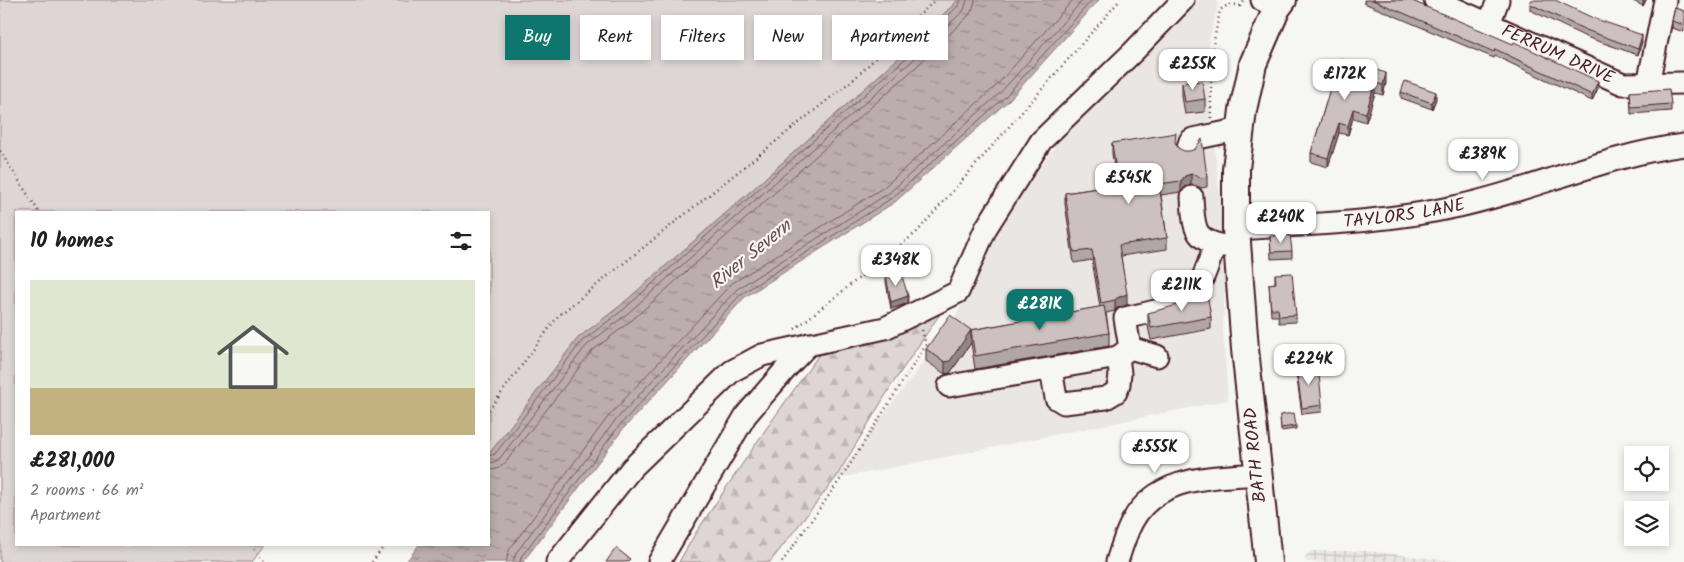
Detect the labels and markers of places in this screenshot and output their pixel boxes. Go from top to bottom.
pin: £255K [1158,48,1228,91]
pin: £172K [1310,58,1380,101]
pin: £389K [1448,138,1518,181]
pin: £545K [1094,162,1164,205]
pin: £240K [1246,202,1316,244]
pin: £348K [861,244,931,287]
pin: £211K [1147,270,1217,312]
pin: £281K [1005,288,1075,331]
pin: £224K [1274,344,1344,386]
pin: £555K [1120,432,1190,474]

